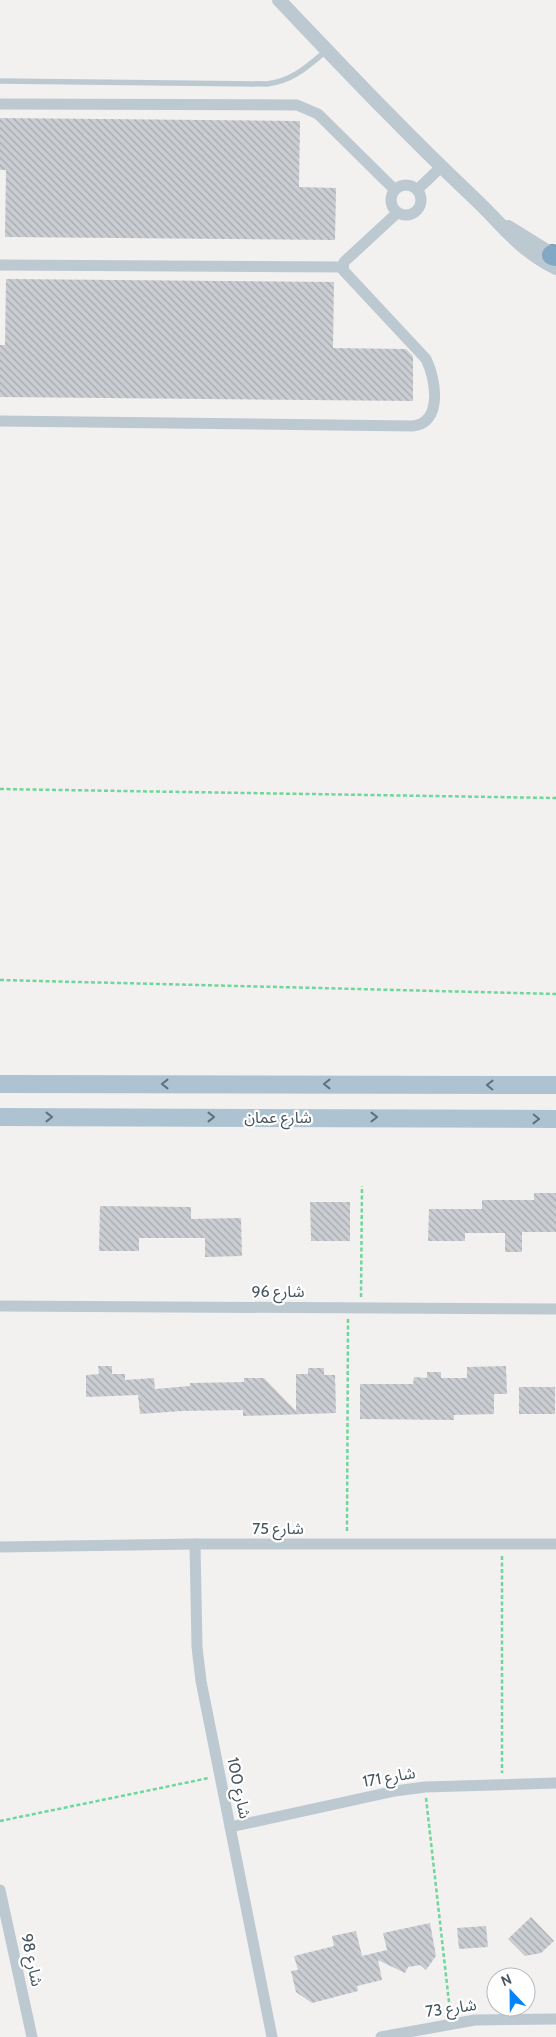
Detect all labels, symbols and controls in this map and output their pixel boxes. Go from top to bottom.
one-way arrow [161,1079,168,1089]
one-way arrow [323,1079,331,1089]
one-way arrow [486,1080,494,1090]
street label: شارع عمان [244,1108,312,1130]
one-way arrow [45,1112,53,1122]
one-way arrow [208,1112,215,1122]
one-way arrow [370,1112,378,1122]
one-way arrow [532,1113,540,1124]
street label: شارع 96 [252,1282,304,1304]
street label: شارع 75 [252,1519,304,1541]
street label: شارع 100 [220,1756,255,1821]
street label: شارع 171 [361,1763,417,1794]
street label: شارع 98 [14,1932,47,1989]
north arrow [486,1967,536,2017]
text: N [498,1970,514,1990]
street label: شارع 73 [424,1995,478,2024]

